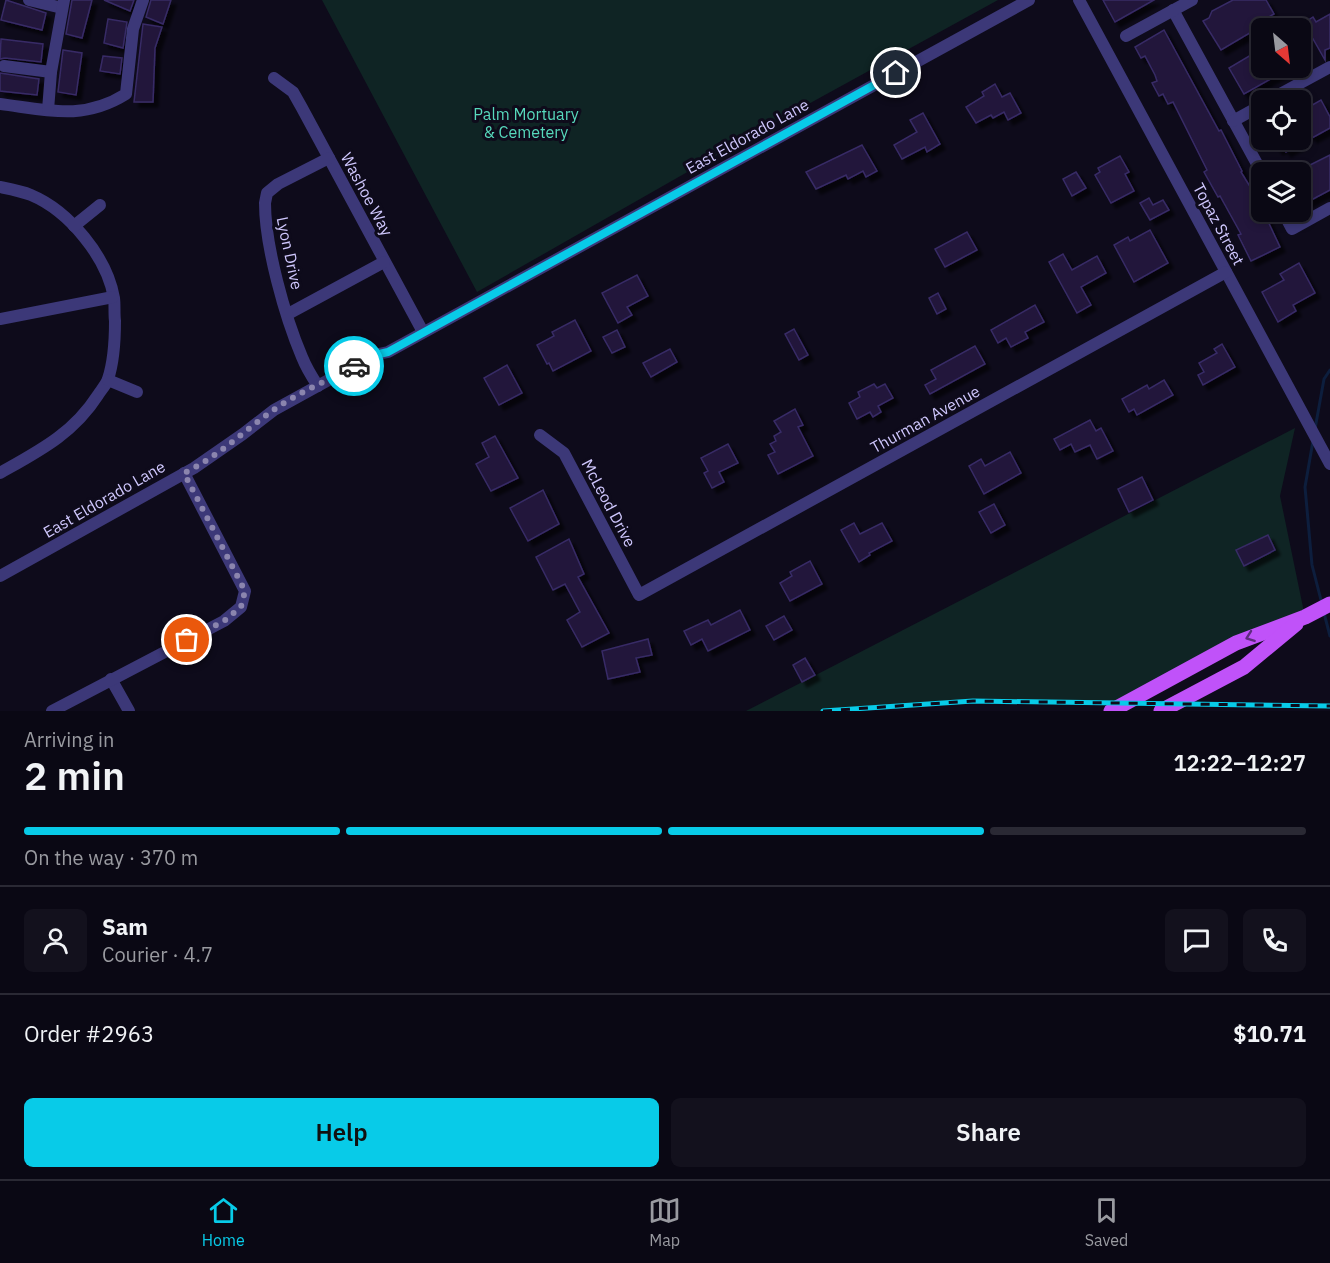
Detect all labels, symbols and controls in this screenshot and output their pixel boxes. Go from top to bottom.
north arrow [1251,18,1311,78]
map controls [1251,18,1311,222]
pin [870,47,921,98]
icon: home [879,56,912,89]
button: locate [1251,90,1311,150]
street label: East Eldorado Lane [682,94,812,178]
park label: Palm Mortuary & Cemetery [473,104,579,142]
street label: Washoe Way [337,149,397,239]
button: layers [1251,162,1311,222]
street label: Topaz Street [1189,180,1249,268]
street label: Lyon Drive [272,215,308,292]
courier [324,336,384,396]
icon: car [338,350,371,383]
street label: Thurman Avenue [867,381,983,457]
street label: East Eldorado Lane [39,456,169,542]
street label: McLeod Drive [577,456,641,551]
pin [161,614,212,665]
icon: bag [170,623,203,656]
one-way arrow [1245,630,1256,643]
text: Arriving in [24,726,114,753]
text: 12:22–12:27 [1173,748,1306,777]
text: 2 min [24,750,125,801]
text: On the way · 370 m [24,844,198,871]
button: person [24,909,87,972]
button: chat [1165,909,1228,972]
button: phone [1243,909,1306,972]
text: Sam [102,912,148,941]
text: Courier · 4.7 [102,941,213,968]
text: Order #2963 [24,1019,154,1048]
text: $10.71 [1233,1019,1306,1048]
button: Help [24,1098,659,1167]
button: Share [671,1098,1306,1167]
tab: Home [202,1194,245,1250]
tab: Map [648,1194,681,1250]
tab: Saved [1085,1194,1128,1250]

